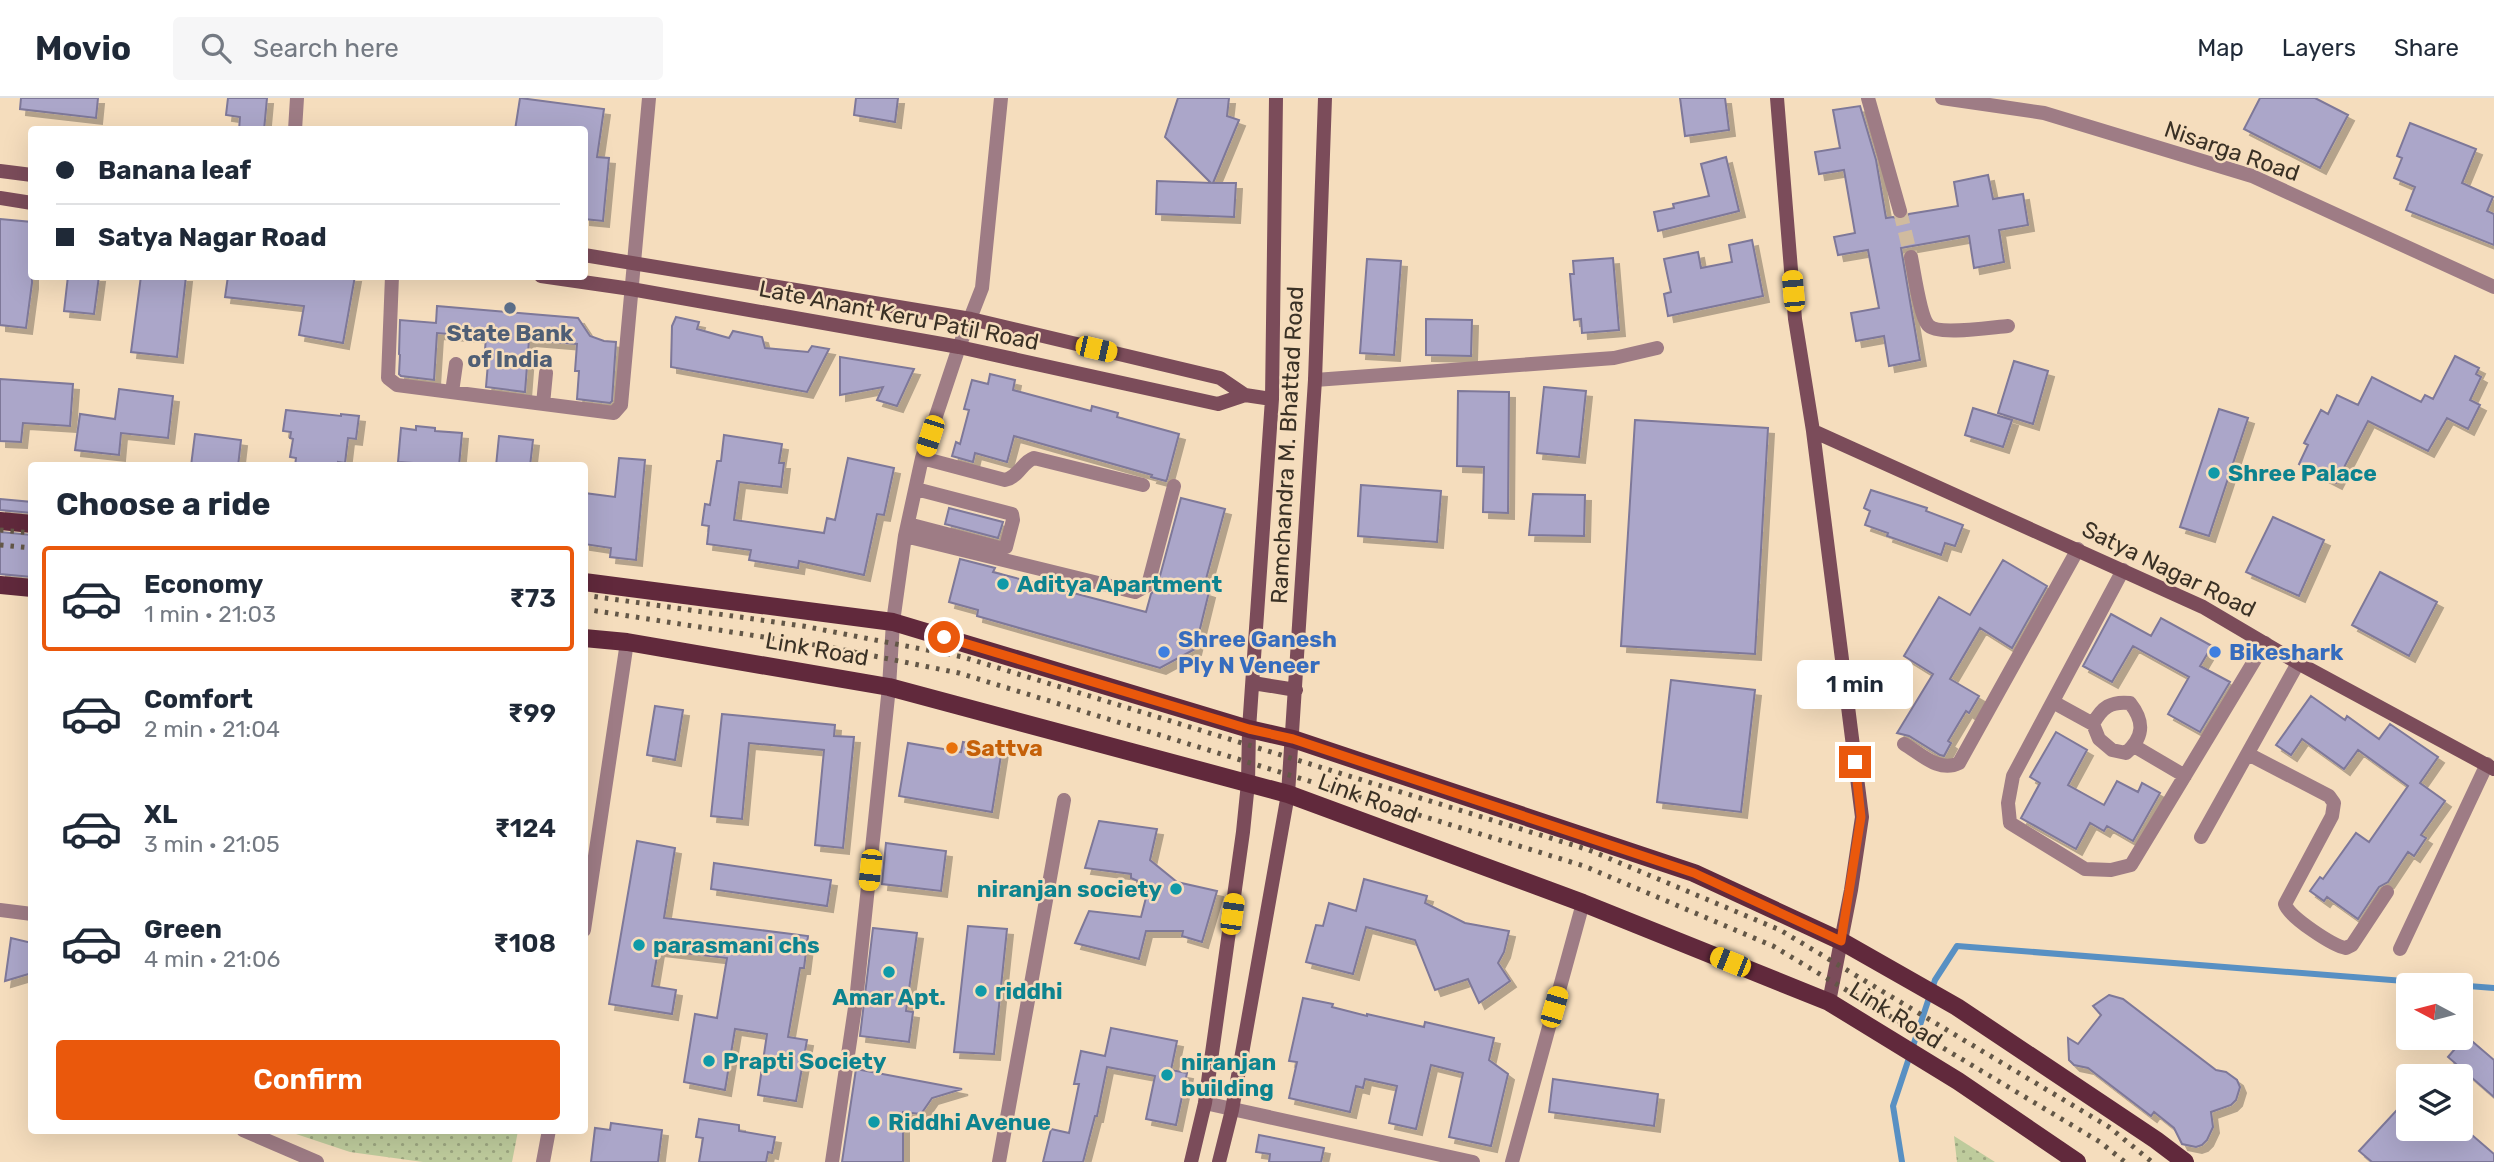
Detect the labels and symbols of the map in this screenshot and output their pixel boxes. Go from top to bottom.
street label: Nisarga Road [2161,115,2303,187]
car [1781,269,1806,313]
street label: Late Anant Keru Patil Road [757,274,1041,356]
street label: Ramchandra M. Bhattad Road [1265,285,1309,605]
marker: State Bank of India [502,300,518,316]
place label: State Bank of India [447,319,574,373]
car [1074,334,1119,364]
car [914,413,947,459]
place label: Shree Palace [2228,459,2377,487]
marker: Shree Palace [2206,465,2222,481]
street label: Satya Nagar Road [2078,515,2260,623]
place label: Aditya Apartment [1017,570,1222,598]
marker: Aditya Apartment [995,576,1011,592]
route start [928,621,960,653]
place label: Shree Ganesh Ply N Veneer [1178,625,1337,679]
street label: Link Road [763,626,871,672]
place label: Bikeshark [2229,638,2344,666]
marker: Shree Ganesh Ply N Veneer [1156,644,1172,660]
marker: Bikeshark [2207,644,2223,660]
callout: 1 min [1797,660,1913,710]
place label: Sattva [966,734,1043,762]
marker: Sattva [944,740,960,756]
route end [1839,746,1871,778]
street label: Link Road [1314,767,1422,829]
car [858,848,883,892]
place label: niranjan society [977,875,1162,903]
marker: niranjan society [1168,881,1184,897]
car [1219,892,1246,936]
place label: parasmani chs [653,931,820,959]
marker: parasmani chs [631,937,647,953]
car [1707,944,1754,980]
marker: Amar Apt. [881,964,897,980]
north arrow [2396,973,2473,1050]
street label: Link Road [1844,976,1948,1054]
place label: riddhi [995,977,1063,1005]
place label: Amar Apt. [832,983,946,1011]
marker: riddhi [973,983,989,999]
car [1539,984,1570,1030]
place label: Prapti Society [723,1047,887,1075]
place label: niranjan building [1181,1048,1276,1102]
marker: Prapti Society [701,1053,717,1069]
marker: niranjan building [1159,1067,1175,1083]
place label: Riddhi Avenue [888,1108,1051,1136]
marker: Riddhi Avenue [866,1114,882,1130]

